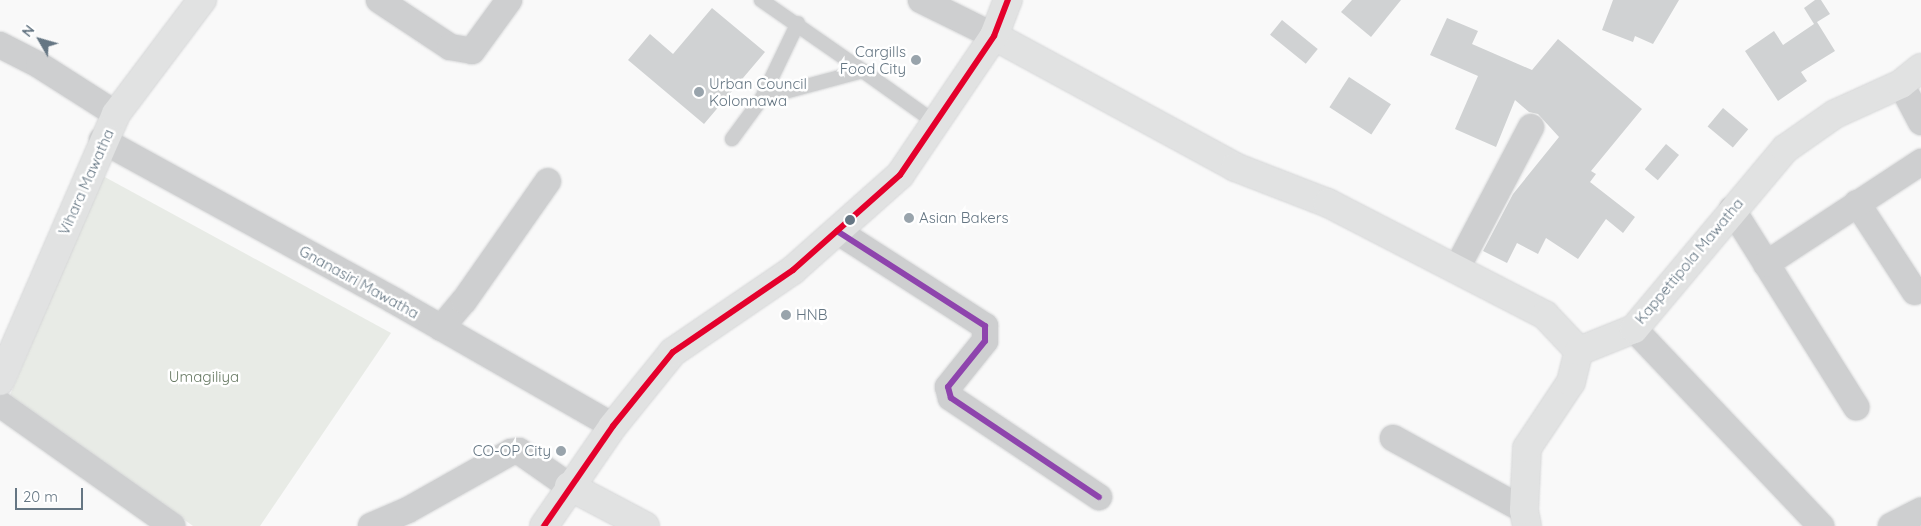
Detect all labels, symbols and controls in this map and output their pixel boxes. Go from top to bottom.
north arrow [15,15,65,65]
text: N [18,21,38,40]
place label: Cargills Food City [840,42,906,77]
marker: Cargills Food City [910,54,922,66]
place label: Urban Council Kolonnawa [709,74,807,109]
marker: Urban Council Kolonnawa [693,86,705,98]
street label: Vihara Mawatha [55,126,117,238]
street label: Kappettipola Mawatha [1631,194,1747,328]
place label: Asian Bakers [919,209,1009,227]
marker: Asian Bakers [903,212,915,224]
unlabelled marker [845,215,855,225]
street label: Gnanasiri Mawatha [296,242,422,322]
place label: HNB [796,306,827,324]
marker: HNB [780,309,792,321]
park label: Umagiliya [169,368,239,386]
place label: CO-OP City [473,442,551,460]
marker: CO-OP City [555,445,567,457]
scale bar [18,478,85,510]
text: 20 m [23,487,58,506]

